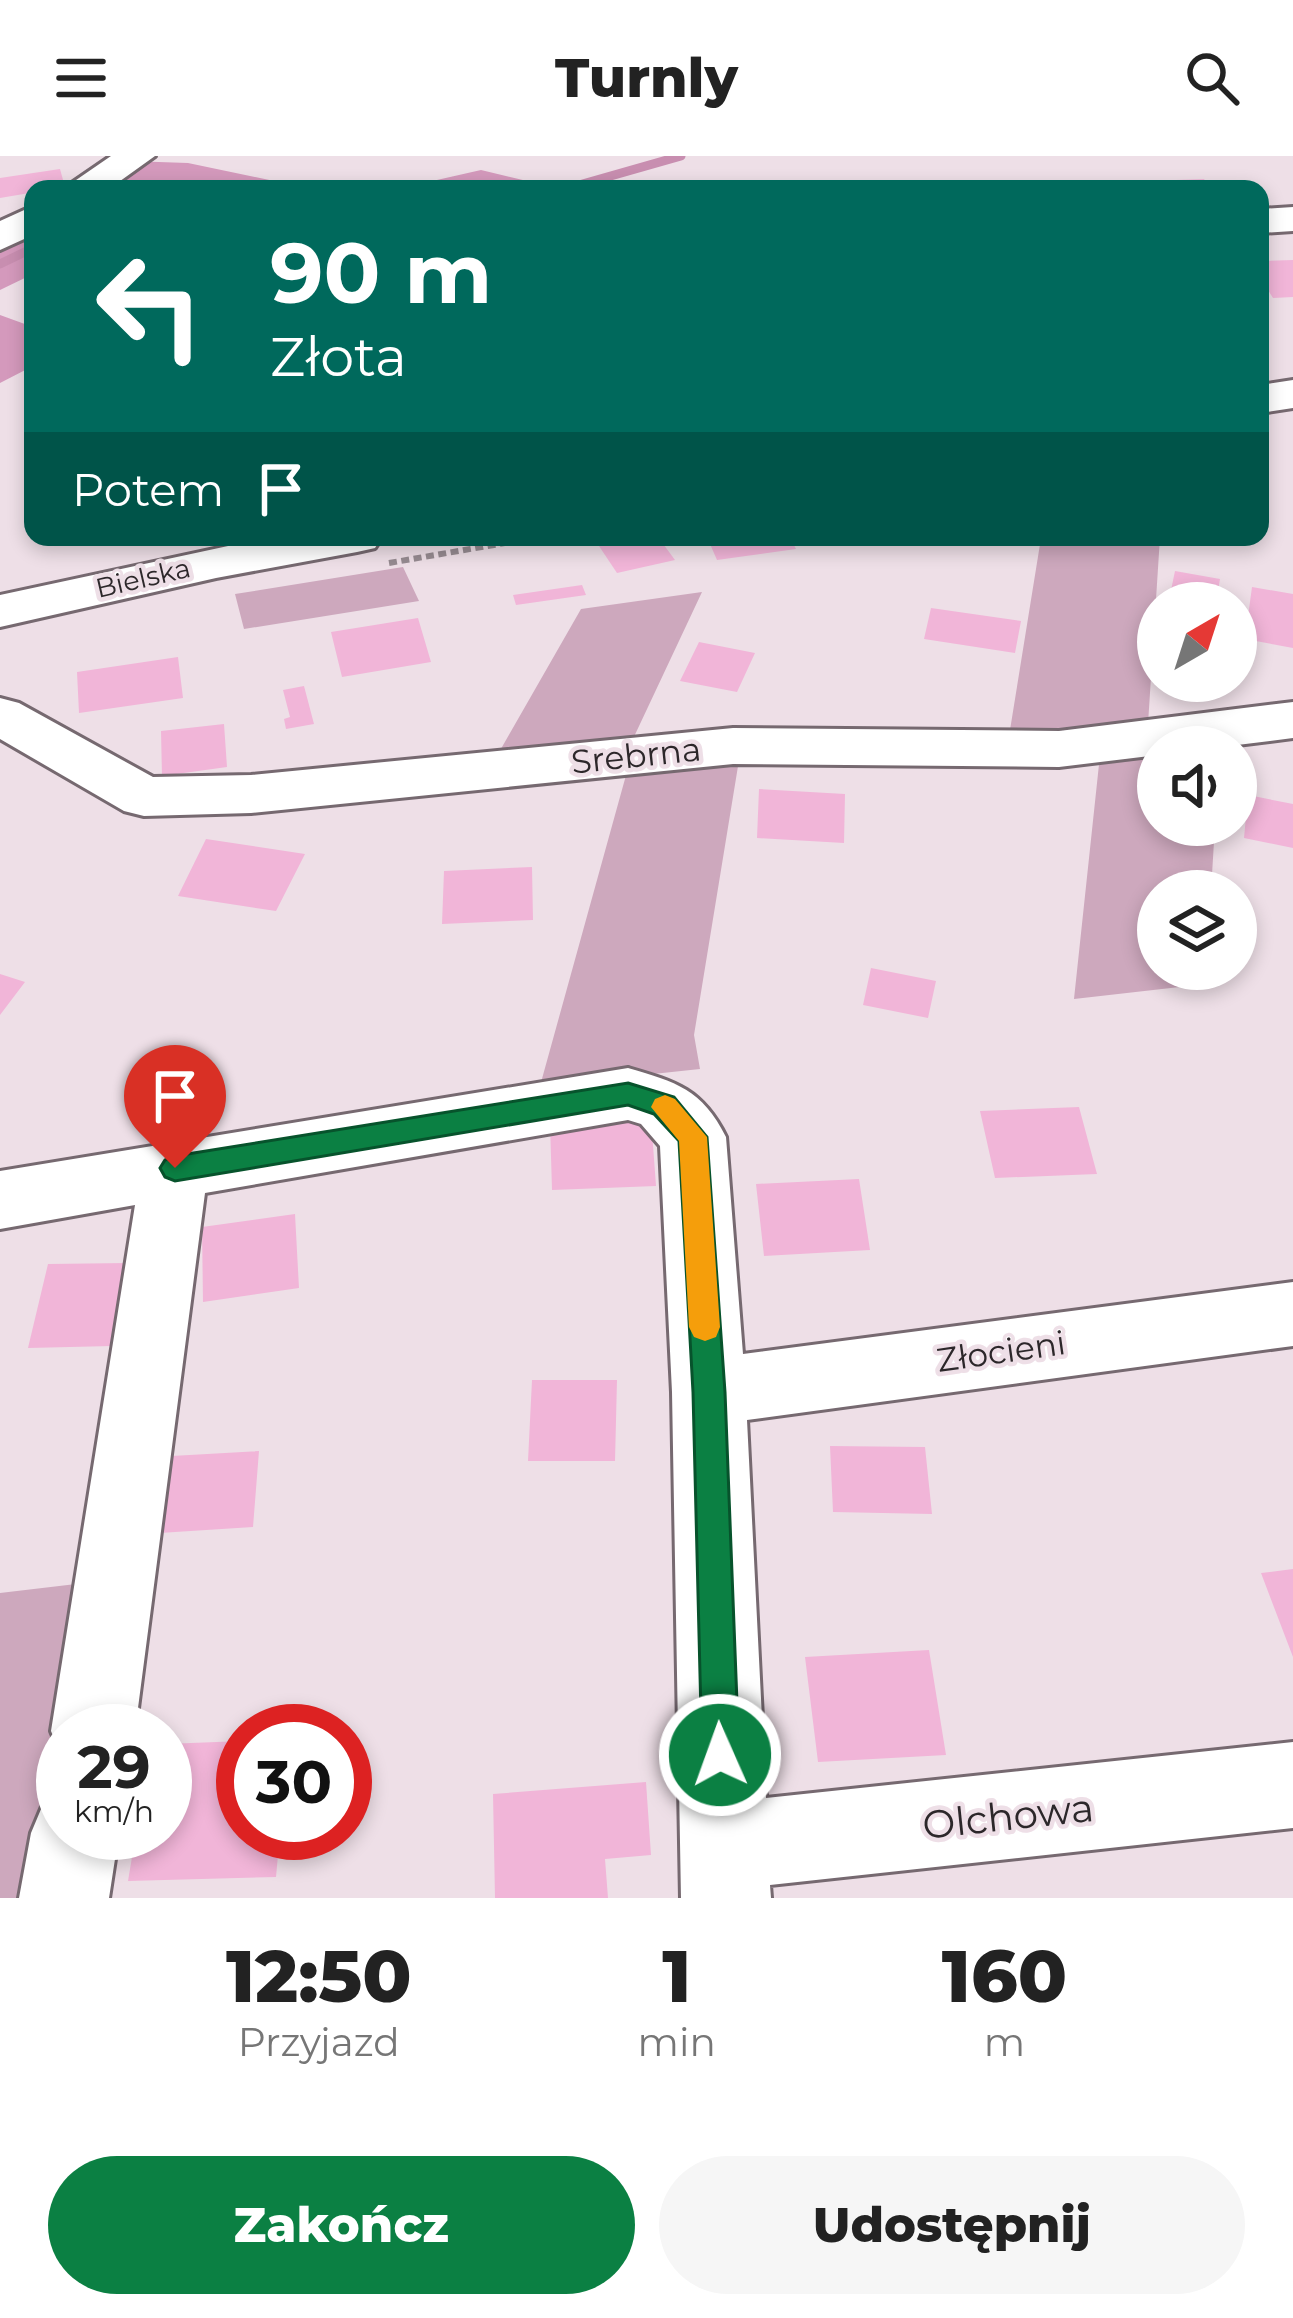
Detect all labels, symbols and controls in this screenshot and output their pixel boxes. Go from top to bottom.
icon: menu [48,45,114,111]
text: Turnly [555,45,738,111]
icon: search [1179,45,1245,111]
text: 90 m [270,222,492,324]
icon: left [72,228,228,384]
text: Złota [270,324,407,390]
icon: arrive [248,456,314,522]
text: Potem [72,462,224,517]
street label: Bielska [92,551,194,605]
north arrow [1137,582,1257,702]
map controls [1137,582,1257,990]
button: sound [1137,726,1257,846]
street label: Srebrna [569,728,703,782]
button: layers [1137,870,1257,990]
pin [124,1045,226,1168]
icon: arrive [142,1063,208,1129]
street label: Złocieni [934,1322,1068,1380]
position arrow [657,1692,783,1818]
speed limit sign: 30 [216,1704,372,1860]
text: 29 [77,1730,151,1803]
street label: Olchowa [920,1783,1096,1849]
text: km/h [74,1793,154,1830]
text: 12:50 [226,1932,412,2020]
text: 1 [662,1932,691,2020]
text: 160 [942,1932,1067,2020]
text: Przyjazd [238,2018,400,2066]
text: min [638,2018,716,2066]
text: m [984,2018,1025,2066]
button: Zakończ [48,2156,635,2294]
button: Udostępnij [659,2156,1245,2294]

